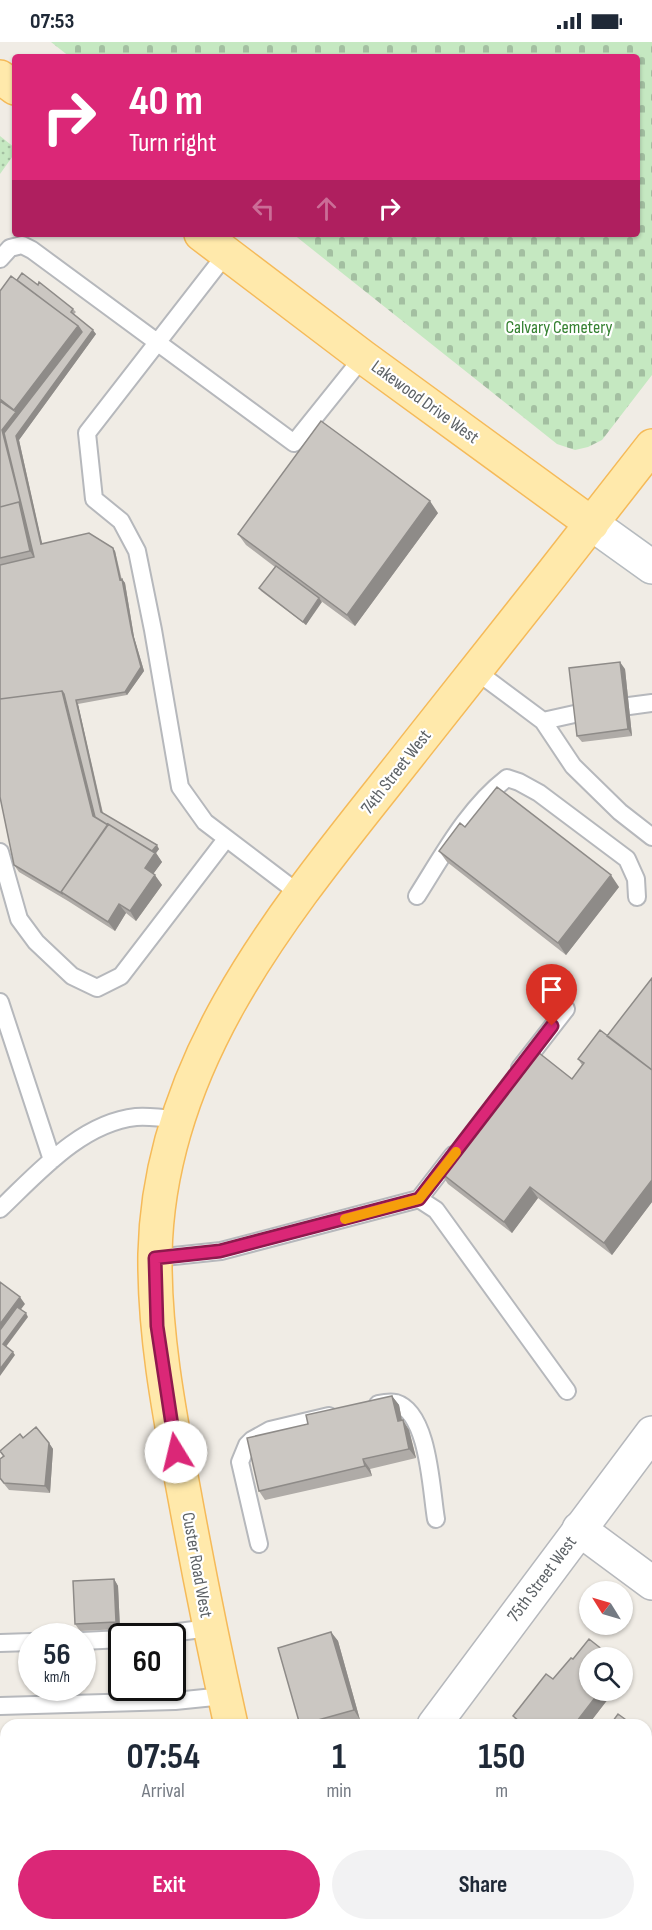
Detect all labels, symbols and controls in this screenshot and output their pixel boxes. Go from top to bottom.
text: 07:53 [30,8,74,35]
text: 40 m [129,76,203,127]
icon: right [30,78,108,156]
text: Turn right [129,127,216,159]
icon: left [247,192,280,225]
icon: ahead [310,192,343,225]
icon: right [373,192,406,225]
park label: Calvary Cemetery [506,317,612,338]
street label: Lakewood Drive West [367,356,483,448]
street label: 74th Street West [357,725,436,818]
pin [526,964,577,1026]
icon: arrive [535,973,568,1006]
position arrow [144,1420,208,1484]
street label: Custer Road West [177,1511,217,1620]
street label: 75th Street West [503,1532,581,1626]
north arrow [579,1581,633,1635]
map controls [579,1581,633,1701]
speed limit sign: 60 [108,1623,186,1701]
text: 56 [43,1637,71,1673]
button: search [579,1647,633,1701]
text: km/h [44,1668,70,1687]
text: 07:54 [127,1736,200,1779]
text: 1 [332,1736,346,1779]
text: 150 [478,1736,525,1779]
text: Arrival [142,1779,185,1803]
text: min [326,1779,352,1803]
text: m [495,1779,508,1803]
button: Exit [18,1850,320,1919]
button: Share [332,1850,634,1919]

